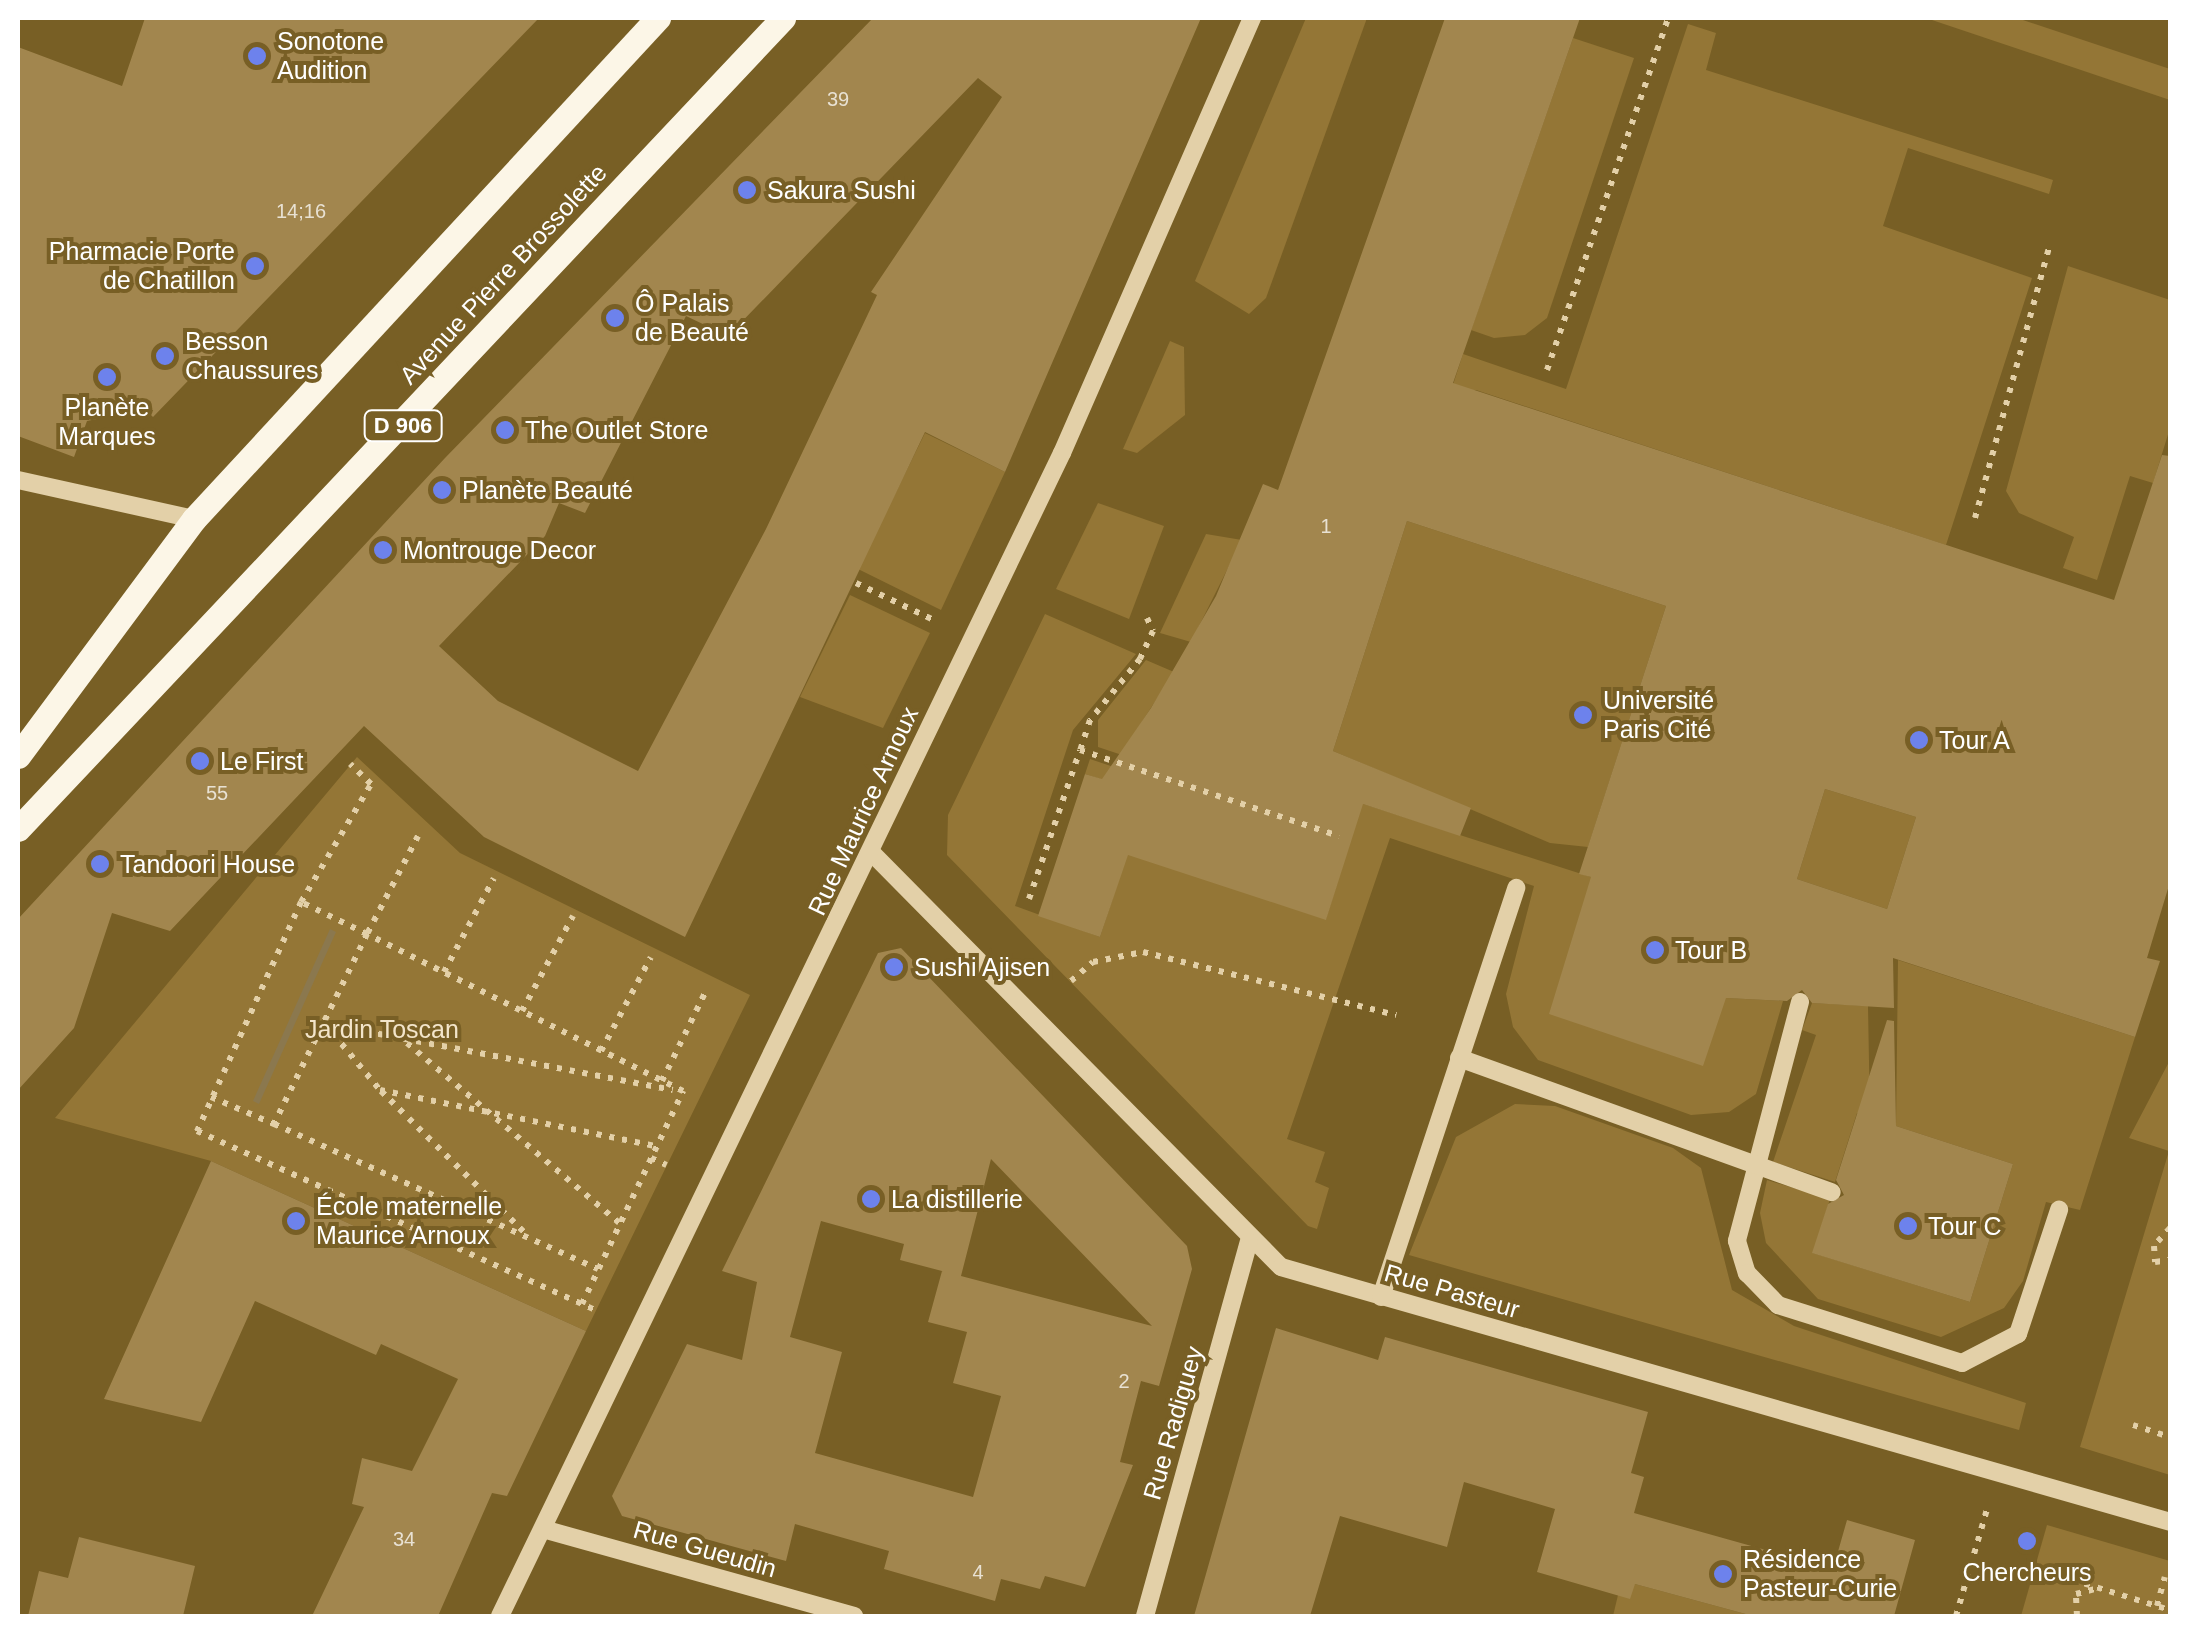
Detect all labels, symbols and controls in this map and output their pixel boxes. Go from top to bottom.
place label: Sonotone Audition [277,27,384,86]
marker: Sonotone Audition [246,45,268,67]
house number: 39 [827,87,849,111]
street label: Avenue Pierre Brossolette [393,158,613,390]
place label: Sakura Sushi [767,175,916,205]
marker: Sakura Sushi [736,179,758,201]
house number: 14;16 [276,199,326,223]
place label: Pharmacie Porte de Chatillon [49,237,235,296]
marker: Pharmacie Porte de Chatillon [244,255,266,277]
place label: Ô Palais de Beauté [635,289,749,348]
marker: Ô Palais de Beauté [604,307,626,329]
place label: Besson Chaussures [185,327,318,386]
marker: Besson Chaussures [154,345,176,367]
marker: Planète Marques [96,366,118,388]
place label: Planète Marques [58,393,156,452]
road number: D 906 [363,409,443,443]
place label: The Outlet Store [525,415,708,445]
marker: The Outlet Store [494,419,516,441]
place label: Planète Beauté [462,475,633,505]
marker: Planète Beauté [431,479,453,501]
house number: 1 [1320,514,1332,538]
place label: Montrouge Decor [403,535,596,565]
marker: Montrouge Decor [372,539,394,561]
place label: Université Paris Cité [1603,686,1714,745]
street label: Rue Maurice Arnoux [801,701,925,921]
marker: Université Paris Cité [1572,704,1594,726]
place label: Tour A [1939,725,2011,755]
marker: Tour A [1908,729,1930,751]
place label: Le First [220,746,303,776]
marker: Le First [189,750,211,772]
house number: 55 [206,781,228,805]
place label: Tandoori House [120,849,295,879]
marker: Tandoori House [89,853,111,875]
place label: Tour B [1675,935,1747,965]
marker: Tour B [1644,939,1666,961]
place label: Sushi Ajisen [914,952,1052,982]
marker: Sushi Ajisen [883,956,905,978]
park label: Jardin Toscan [305,1014,459,1044]
place label: La distillerie [891,1184,1023,1214]
marker: La distillerie [860,1188,882,1210]
place label: École maternelle Maurice Arnoux [316,1192,502,1251]
marker: École maternelle Maurice Arnoux [285,1210,307,1232]
place label: Tour C [1928,1211,2002,1241]
marker: Tour C [1897,1215,1919,1237]
street label: Rue Pasteur [1381,1257,1523,1325]
street label: Rue Radiguey [1137,1343,1209,1503]
house number: 2 [1118,1369,1130,1393]
street label: Rue Gueudin [630,1514,780,1584]
house number: 34 [393,1527,415,1551]
marker: Chercheurs [2016,1530,2038,1552]
place label: Résidence Pasteur-Curie [1743,1545,1897,1604]
place label: Chercheurs [1962,1557,2092,1587]
house number: 4 [972,1560,984,1584]
marker: Résidence Pasteur-Curie [1712,1563,1734,1585]

